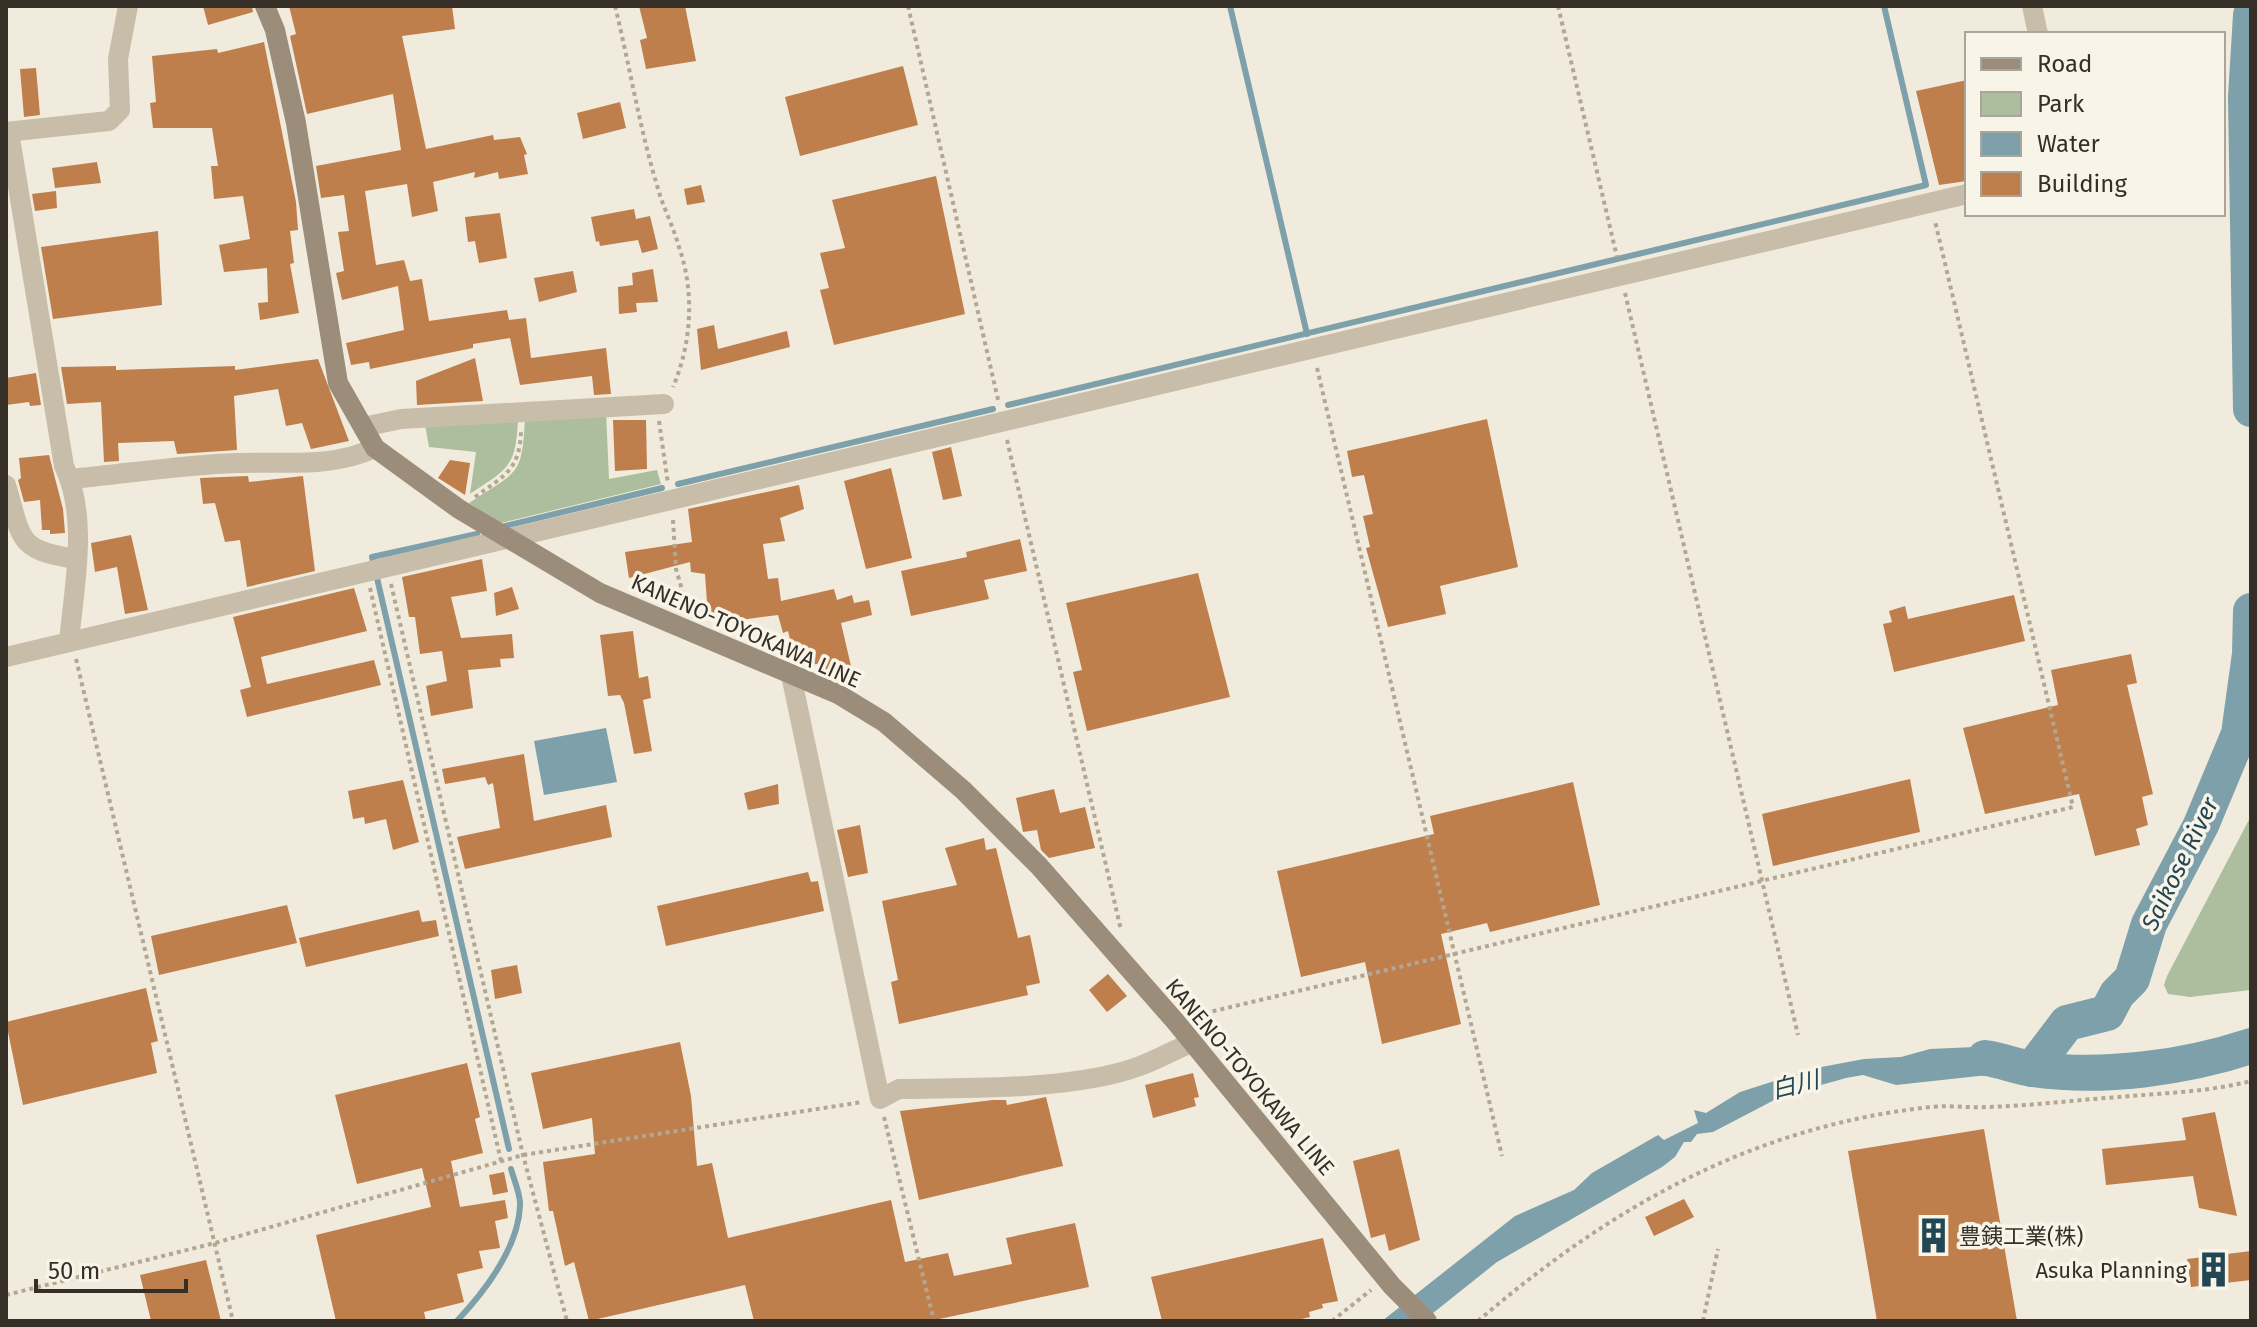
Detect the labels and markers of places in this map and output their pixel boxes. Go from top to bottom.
building icon: 豊銕工業(株) [1914,1217,1952,1255]
place label: 豊銕工業(株) [1959,1223,2083,1250]
building icon: Asuka Planning [2194,1251,2232,1289]
place label: Asuka Planning [2035,1257,2188,1284]

